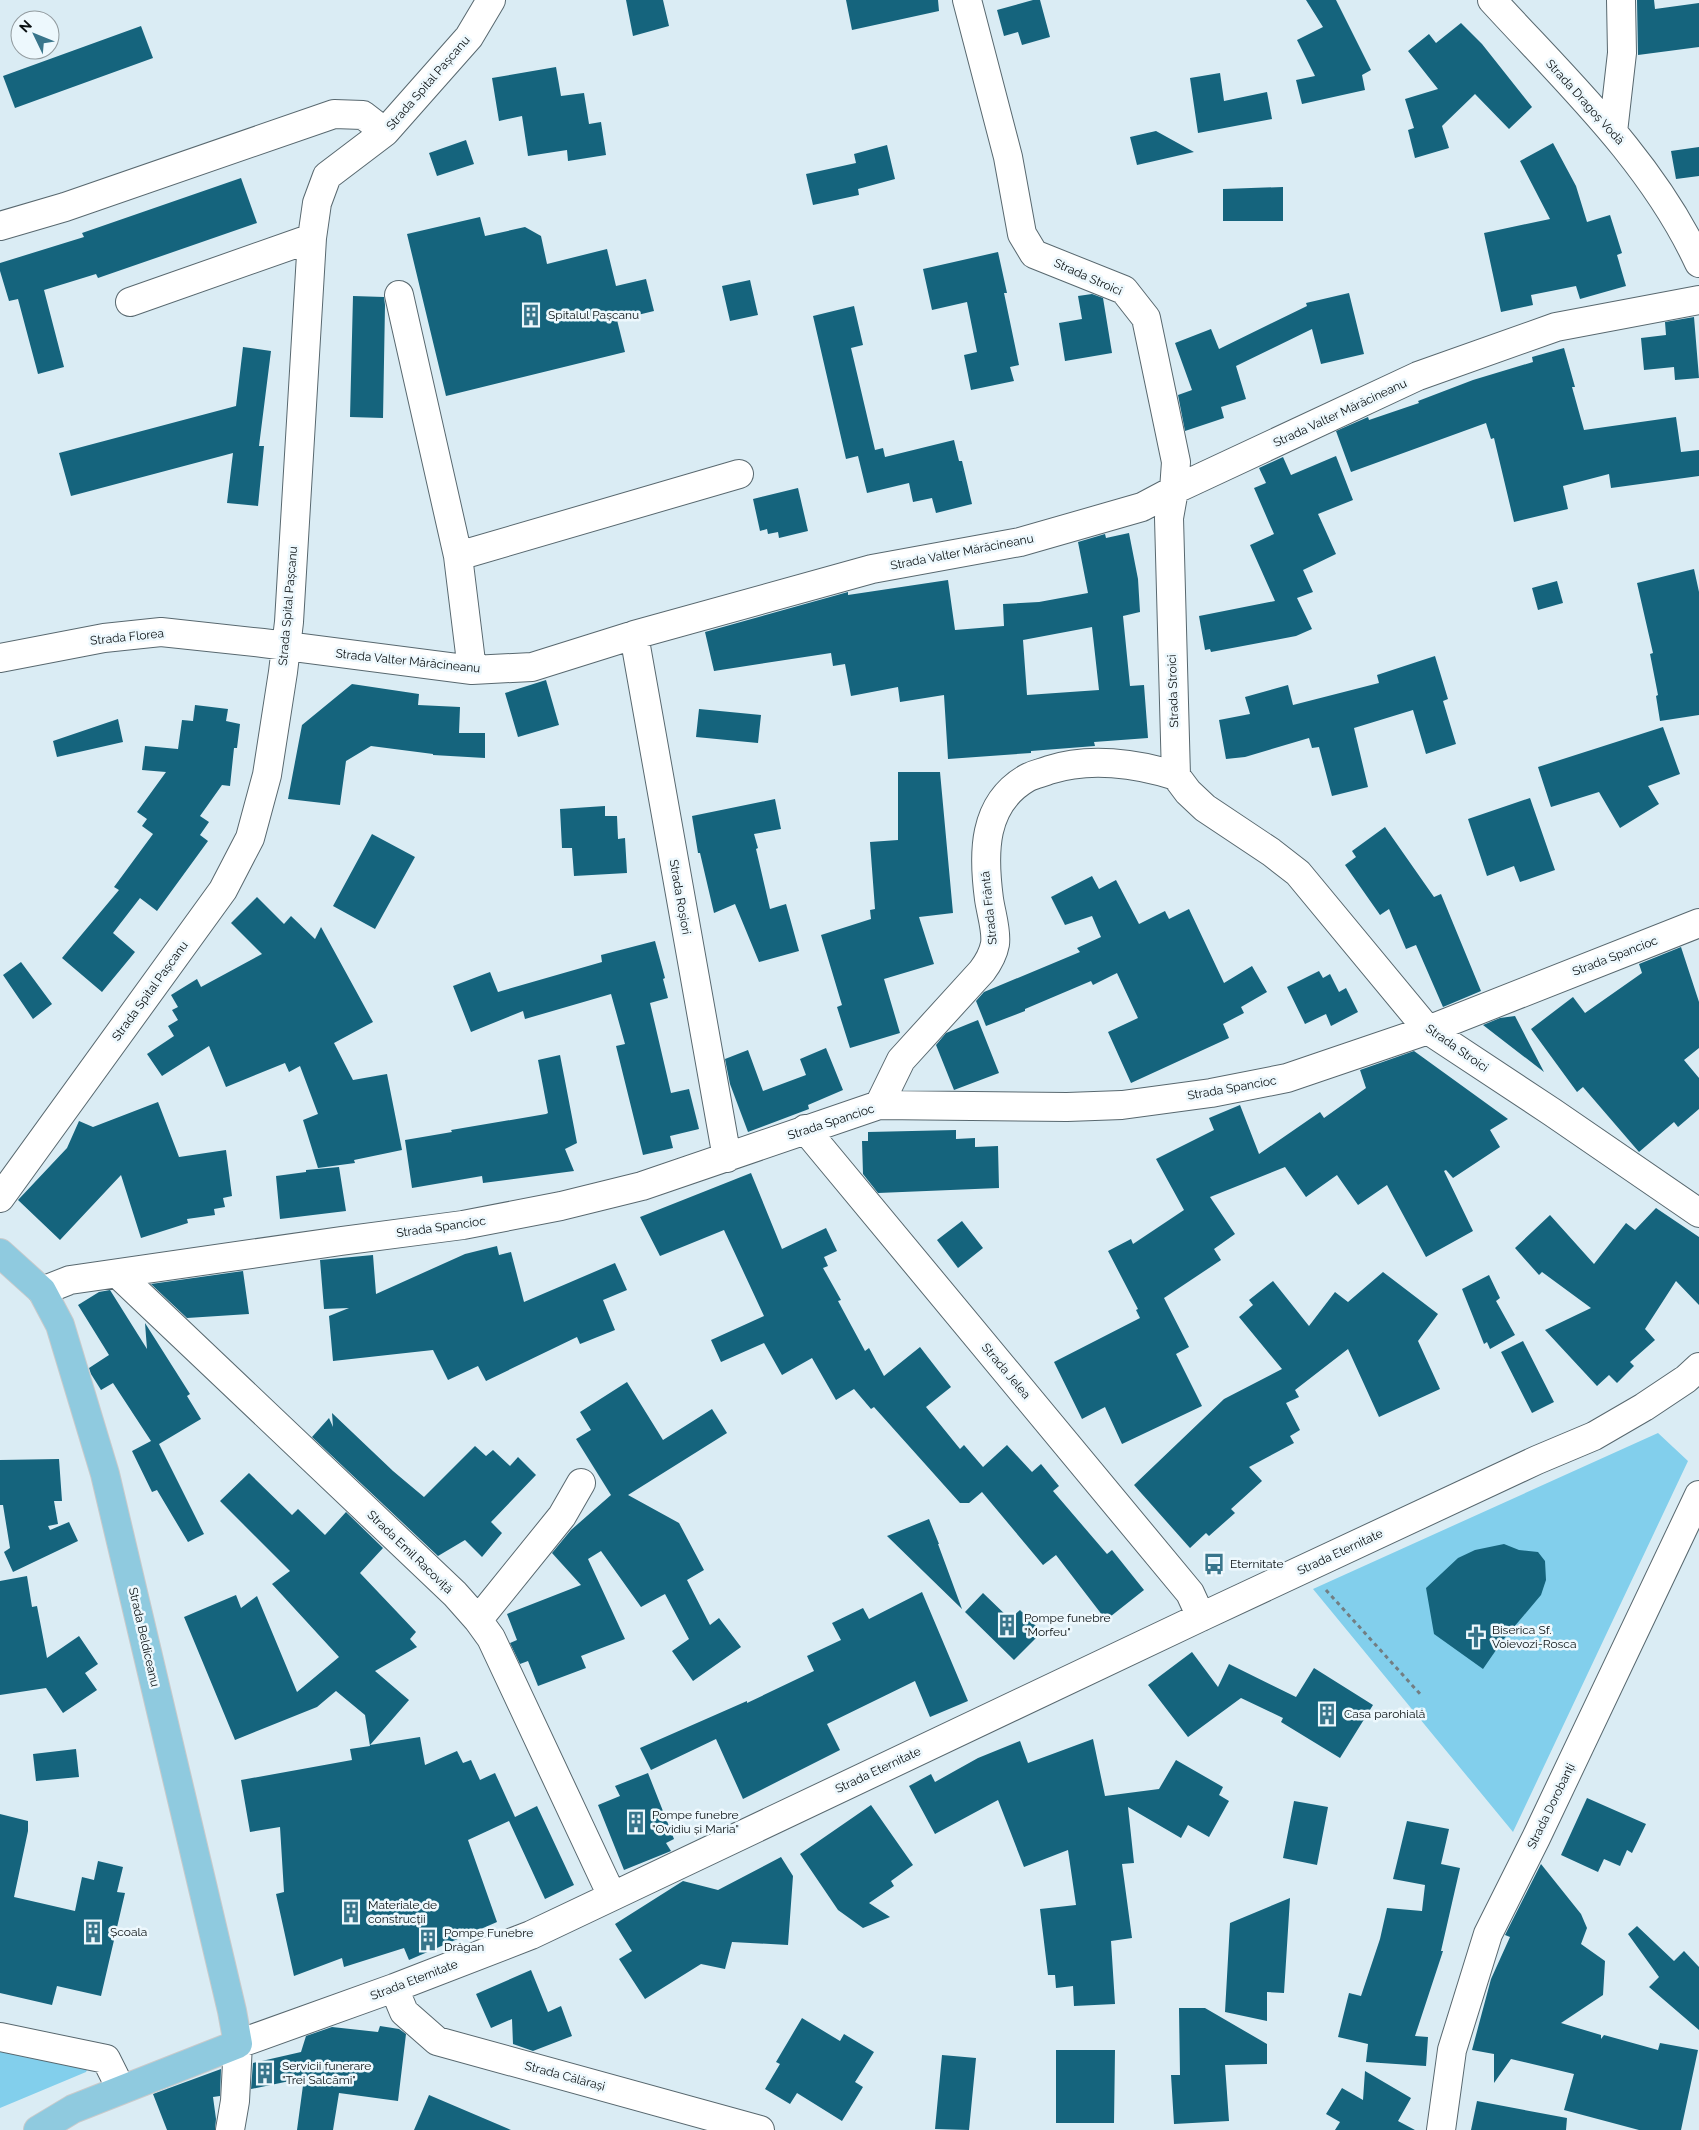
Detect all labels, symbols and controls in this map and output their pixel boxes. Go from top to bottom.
north arrow [10,10,60,60]
text: N [16,17,35,35]
street label: Strada Spital Pașcanu [383,33,473,133]
street label: Strada Dragoș Vodă [1543,57,1627,147]
street label: Strada Stroici [1052,256,1124,298]
building icon: Spitalul Pașcanu [518,302,544,328]
place label: Spitalul Pașcanu [548,308,639,322]
street label: Strada Valter Mărăcineanu [1271,376,1409,450]
street label: Strada Valter Mărăcineanu [889,531,1035,573]
street label: Strada Spital Pașcanu [276,546,300,666]
street label: Strada Florea [89,626,165,648]
street label: Strada Valter Mărăcineanu [335,646,481,676]
street label: Strada Stroici [1165,654,1181,728]
street label: Strada Roșiori [666,858,694,936]
street label: Strada Frântă [978,871,1000,945]
street label: Strada Spancioc [1570,933,1660,979]
street label: Strada Spital Pașcanu [109,938,191,1044]
street label: Strada Stroici [1423,1021,1491,1075]
street label: Strada Spancioc [1186,1073,1278,1103]
street label: Strada Spancioc [786,1101,876,1143]
street label: Strada Spancioc [395,1214,487,1240]
street label: Strada Jelea [979,1340,1033,1402]
street label: Strada Emil Racoviță [364,1508,456,1596]
street label: Strada Eternitate [1295,1526,1385,1578]
bus stop icon: Eternitate [1201,1551,1227,1577]
place label: Eternitate [1230,1557,1283,1571]
street label: Strada Beldiceanu [126,1586,162,1688]
place label: Pompe funebre "Morfeu" [1024,1611,1111,1639]
building icon: Pompe funebre "Morfeu" [994,1612,1020,1638]
place label: Biserica Sf. Voievozi-Rosca [1492,1623,1576,1651]
church icon: Biserica Sf. Voievozi-Rosca [1463,1624,1489,1650]
building icon: Casa parohială [1314,1701,1340,1727]
place label: Casa parohială [1344,1707,1425,1721]
street label: Strada Eternitate [833,1744,923,1796]
street label: Strada Dorobanți [1524,1761,1578,1851]
place label: Pompe funebre "Ovidiu și Maria" [652,1808,739,1836]
building icon: Pompe funebre "Ovidiu și Maria" [623,1809,649,1835]
place label: Materiale de construcții [368,1898,437,1926]
building icon: Materiale de construcții [338,1899,364,1925]
building icon: Școala [80,1919,106,1945]
place label: Școala [110,1925,147,1939]
place label: Pompe Funebre Drăgan [444,1926,533,1954]
building icon: Pompe Funebre Drăgan [415,1927,441,1953]
street label: Strada Eternitate [368,1957,460,2003]
place label: Servicii funerare "Trei Salcâmi" [282,2059,371,2087]
street label: Strada Călărași [523,2059,607,2093]
building icon: Servicii funerare "Trei Salcâmi" [252,2060,278,2086]

